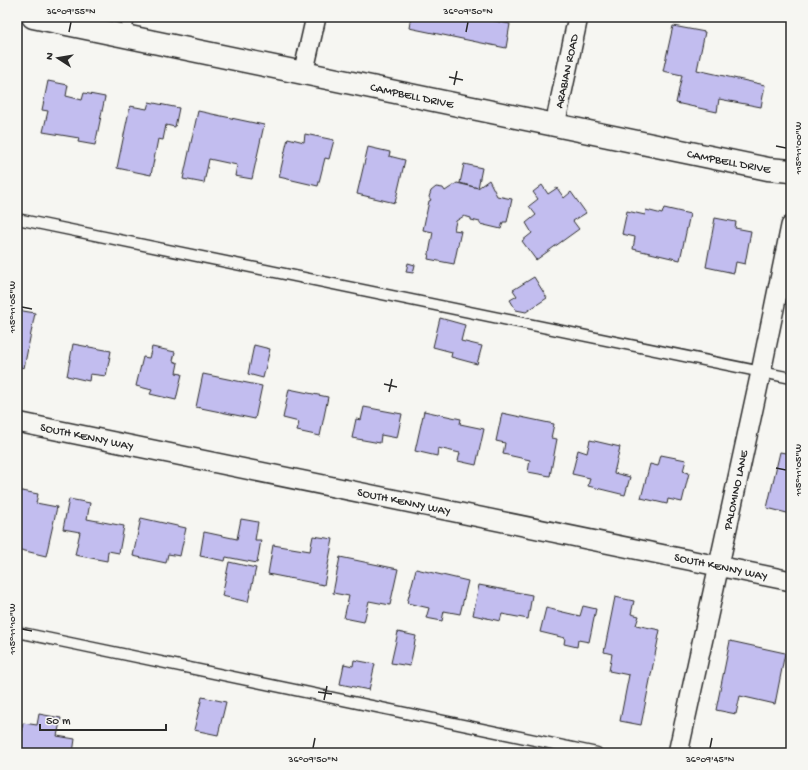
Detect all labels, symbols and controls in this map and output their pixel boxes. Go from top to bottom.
text: 36°09'55"N [45,6,96,18]
text: 36°09'50"N [442,6,493,18]
street label: ARABIAN ROAD [553,33,583,110]
north arrow [38,38,78,78]
text: N [44,52,57,61]
street label: CAMPBELL DRIVE [369,81,455,113]
text: 115°11'00"W [793,121,805,175]
street label: CAMPBELL DRIVE [686,148,772,178]
text: 115°11'05"W [7,280,19,334]
street label: SOUTH KENNY WAY [39,421,135,455]
text: 115°11'05"W [793,443,805,497]
street label: PALOMINO LANE [721,449,752,533]
street label: SOUTH KENNY WAY [356,486,452,520]
street label: SOUTH KENNY WAY [673,551,769,585]
text: 115°11'10"W [7,603,19,655]
scale bar [40,706,166,732]
text: 50 m [46,715,71,729]
text: 36°09'50"N [287,754,338,766]
text: 36°09'45"N [685,754,735,766]

